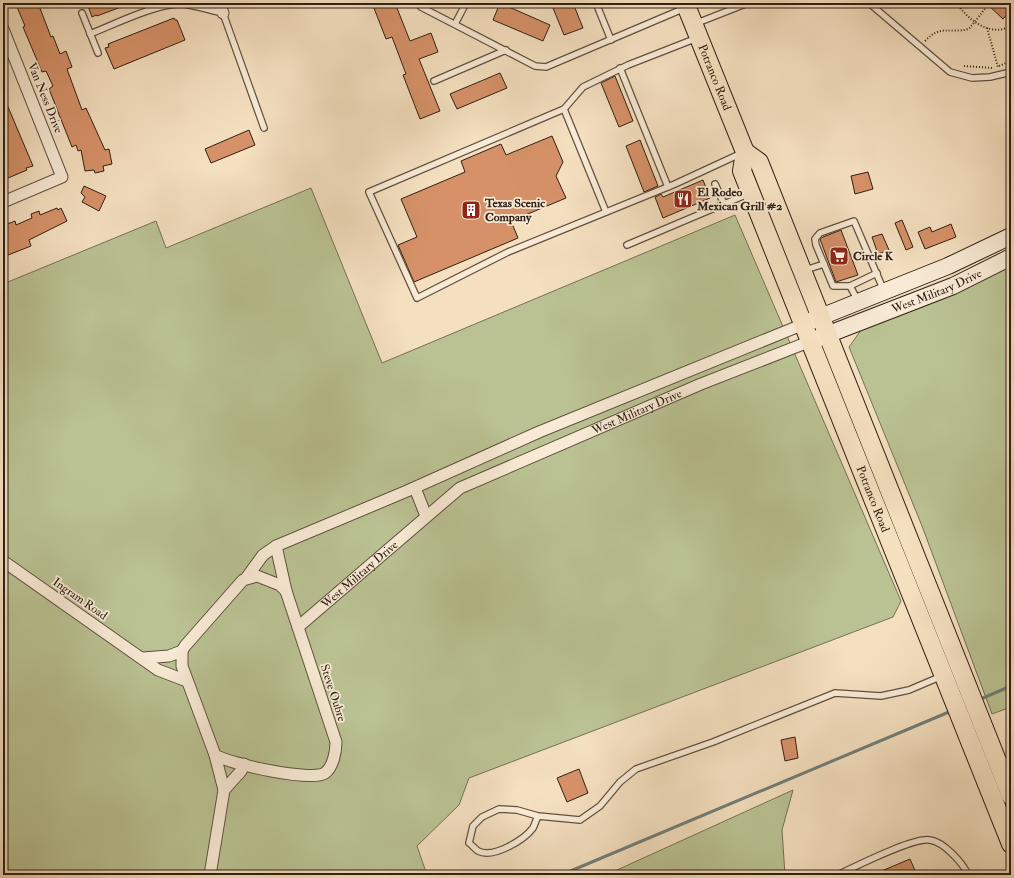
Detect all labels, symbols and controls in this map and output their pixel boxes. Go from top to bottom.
street label: Potranco Road [695,42,735,113]
street label: Van Ness Drive [24,60,66,136]
place label: El Rodeo Mexican Grill #2 [696,185,782,214]
restaurant icon: El Rodeo Mexican Grill #2 [672,188,694,210]
place label: Texas Scenic Company [484,196,545,225]
building icon: Texas Scenic Company [460,199,482,221]
supermarket icon: Circle K [828,245,850,267]
place label: Circle K [853,249,894,264]
street label: West Military Drive [888,265,984,317]
street label: West Military Drive [589,386,684,438]
street label: Potranco Road [853,464,893,534]
street label: West Military Drive [317,537,401,612]
street label: Ingram Road [50,575,110,623]
street label: Steve Oubre [317,662,349,724]

